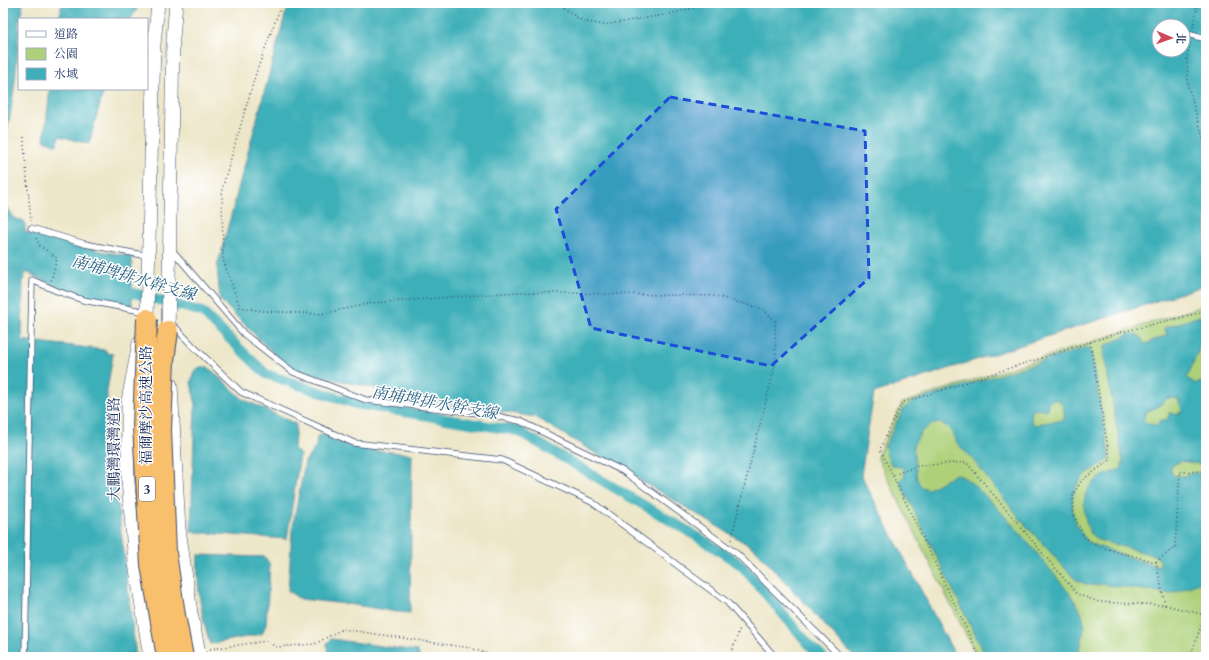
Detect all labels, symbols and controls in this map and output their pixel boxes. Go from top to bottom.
legend [18,18,148,90]
north arrow [1151,18,1191,58]
text: 道路 [54,26,78,42]
text: 北 [1174,33,1188,44]
text: 公園 [54,46,78,62]
text: 水域 [54,66,78,82]
water label: 南埔埤排水幹支線 [69,250,200,306]
street label: 福爾摩沙高速公路 [136,345,155,465]
water label: 南埔埤排水幹支線 [370,381,502,424]
street label: 大鵬灣環灣道路 [104,396,123,502]
road number: 3 [139,477,155,501]

